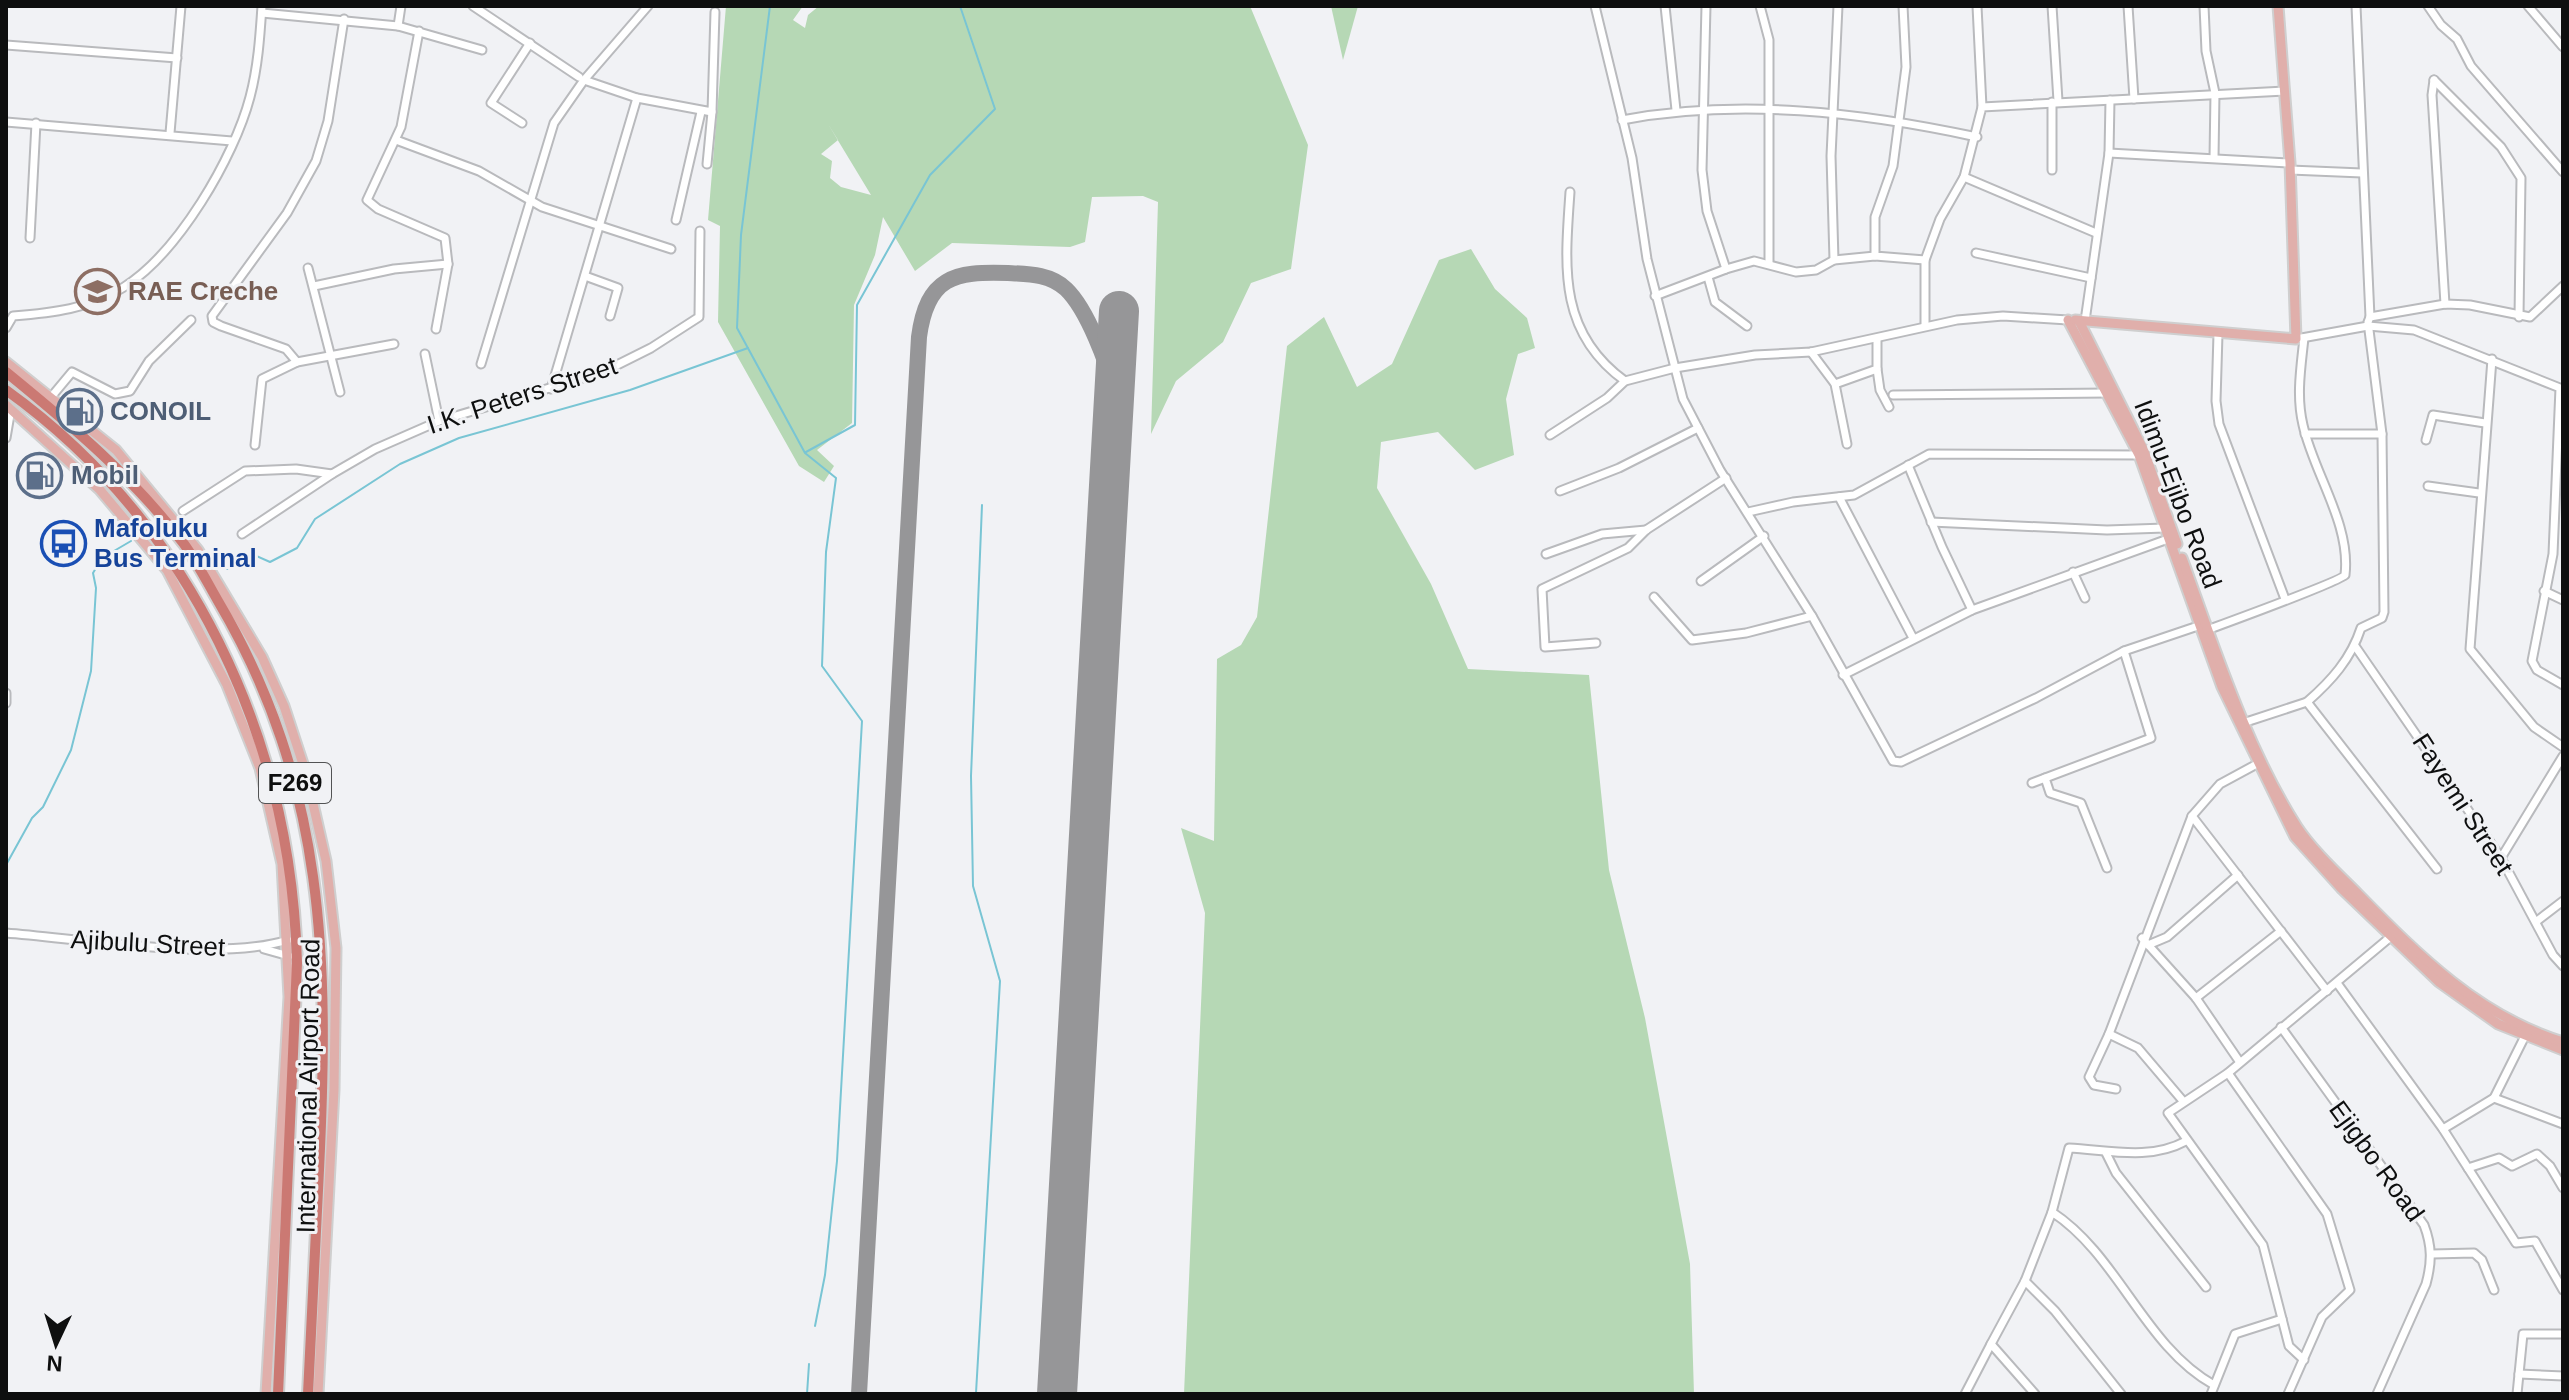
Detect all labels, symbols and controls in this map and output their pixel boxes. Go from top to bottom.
school or university icon: RAE Creche [73,267,121,315]
place label: RAE Creche [128,276,278,306]
street label: I.K. Peters Street [423,350,622,440]
fuel station icon: CONOIL [55,387,103,435]
place label: CONOIL [110,396,211,426]
street label: Idimu-Ejibo Road [2128,396,2228,592]
fuel station icon: Mobil [16,451,64,499]
place label: Mobil [71,460,139,490]
place label: Mafoluku Bus Terminal [94,513,257,573]
bus stop icon: Mafoluku Bus Terminal [39,519,87,567]
street label: Fayemi Street [2406,728,2520,881]
road number: F269 [259,763,331,803]
street label: Ajibulu Street [70,924,227,962]
street label: International Airport Road [290,938,326,1234]
street label: Ejigbo Road [2323,1095,2431,1227]
north arrow [16,1304,96,1384]
text: N [46,1350,63,1376]

